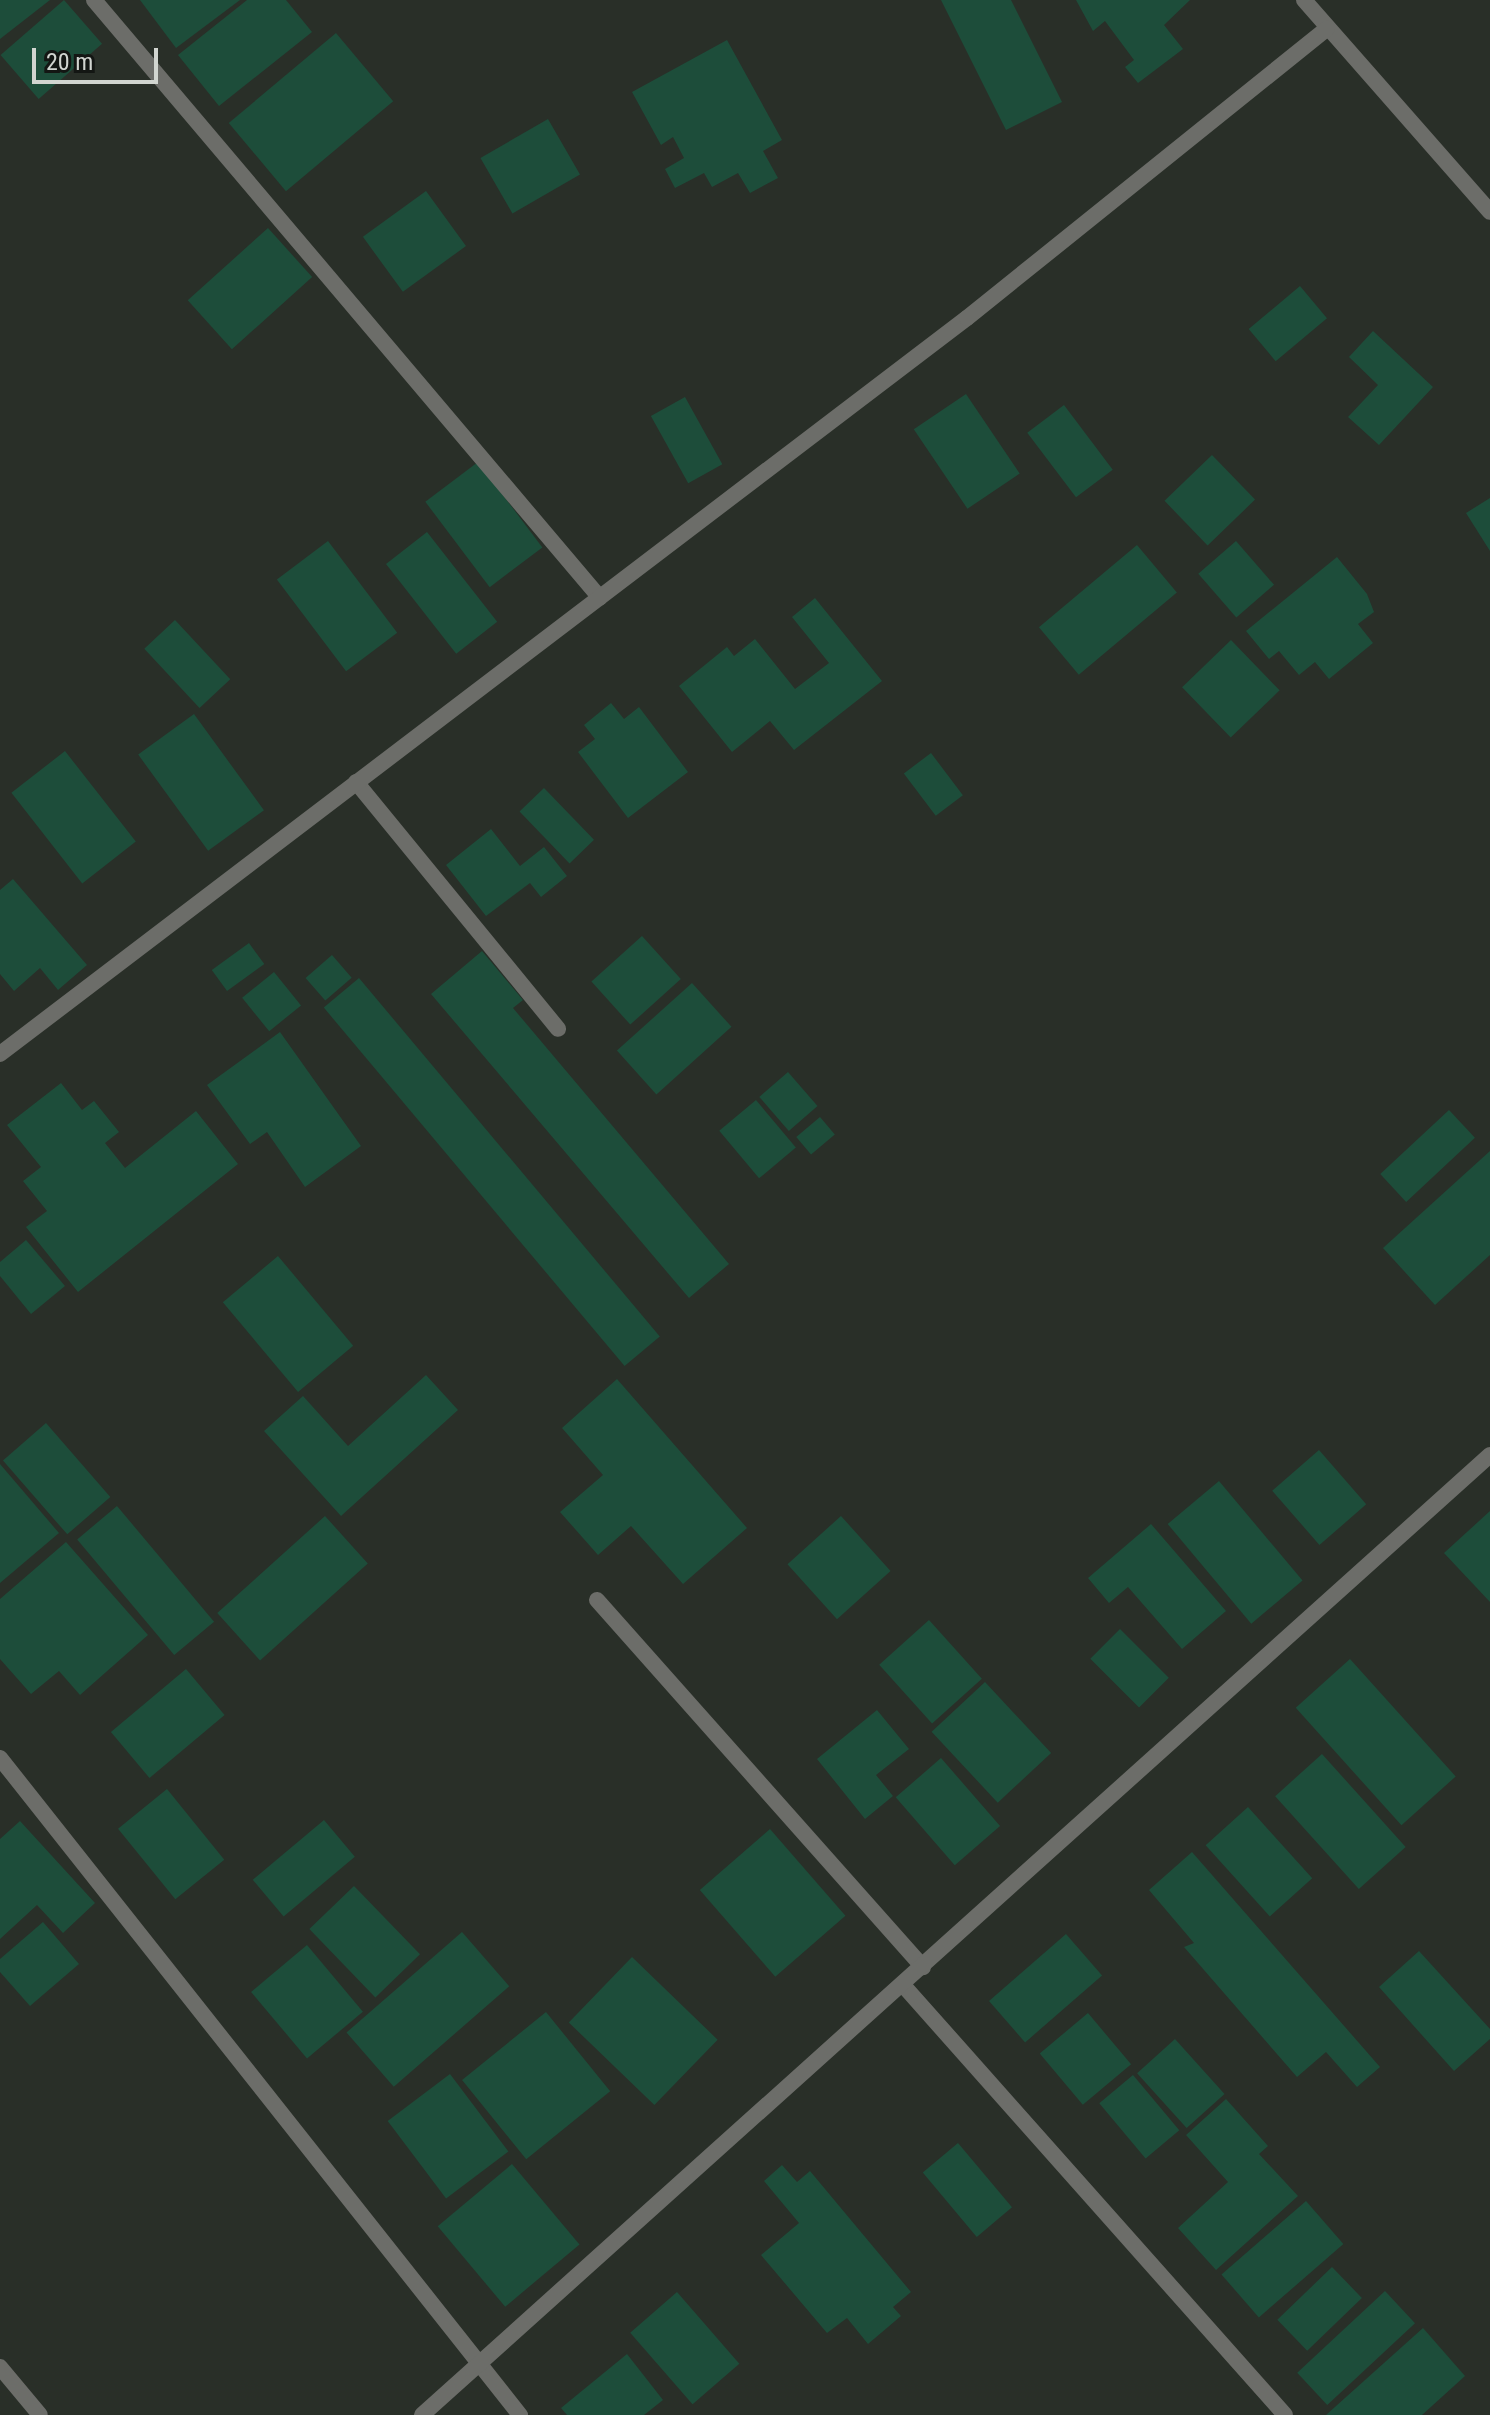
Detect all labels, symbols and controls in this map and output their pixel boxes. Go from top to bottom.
scale bar [36,32,162,82]
text: 20 m [46,48,93,76]

